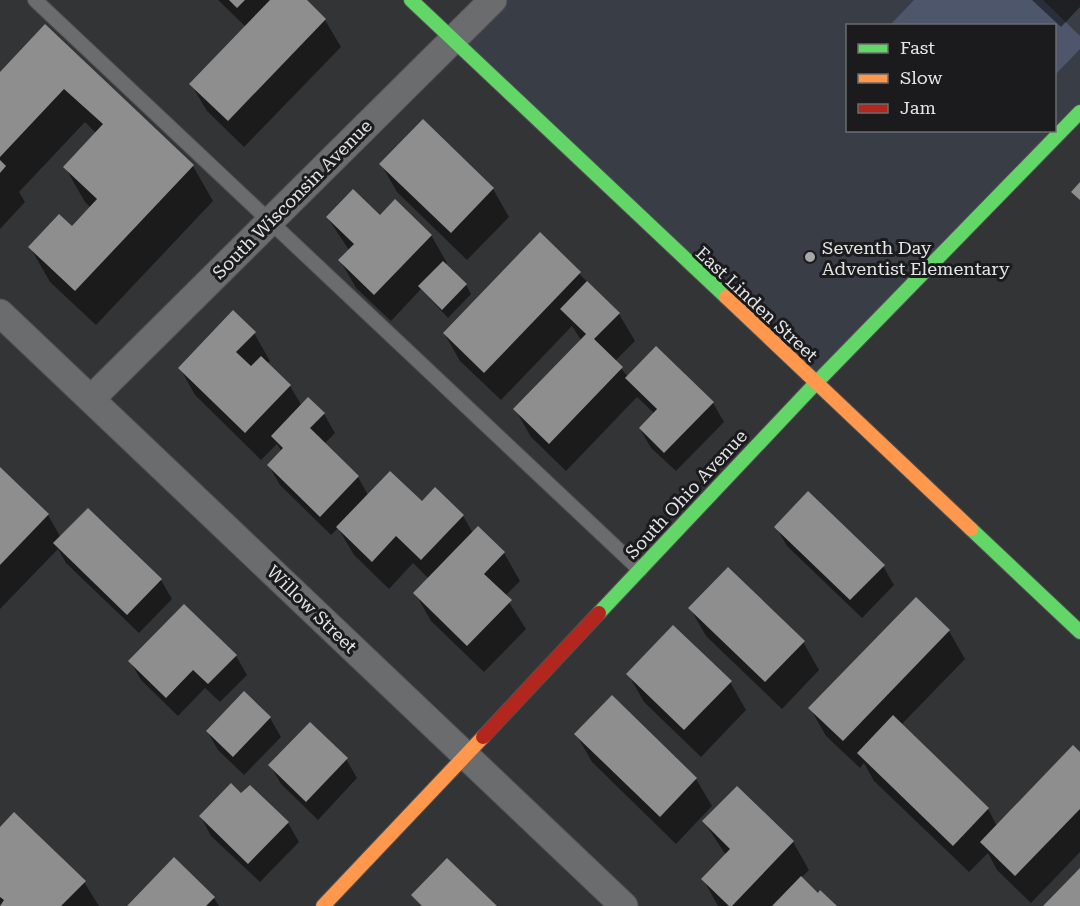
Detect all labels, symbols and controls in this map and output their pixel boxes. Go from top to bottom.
legend [846,24,1056,132]
text: Fast [900,37,935,58]
text: Slow [900,67,942,88]
text: Jam [900,97,936,118]
street label: South Wisconsin Avenue [208,115,376,283]
place label: Seventh Day Adventist Elementary [822,237,1010,279]
street label: East Linden Street [692,242,822,366]
marker: Seventh Day Adventist Elementary [803,250,817,264]
street label: South Ohio Avenue [621,425,751,563]
street label: Willow Street [263,561,362,657]

